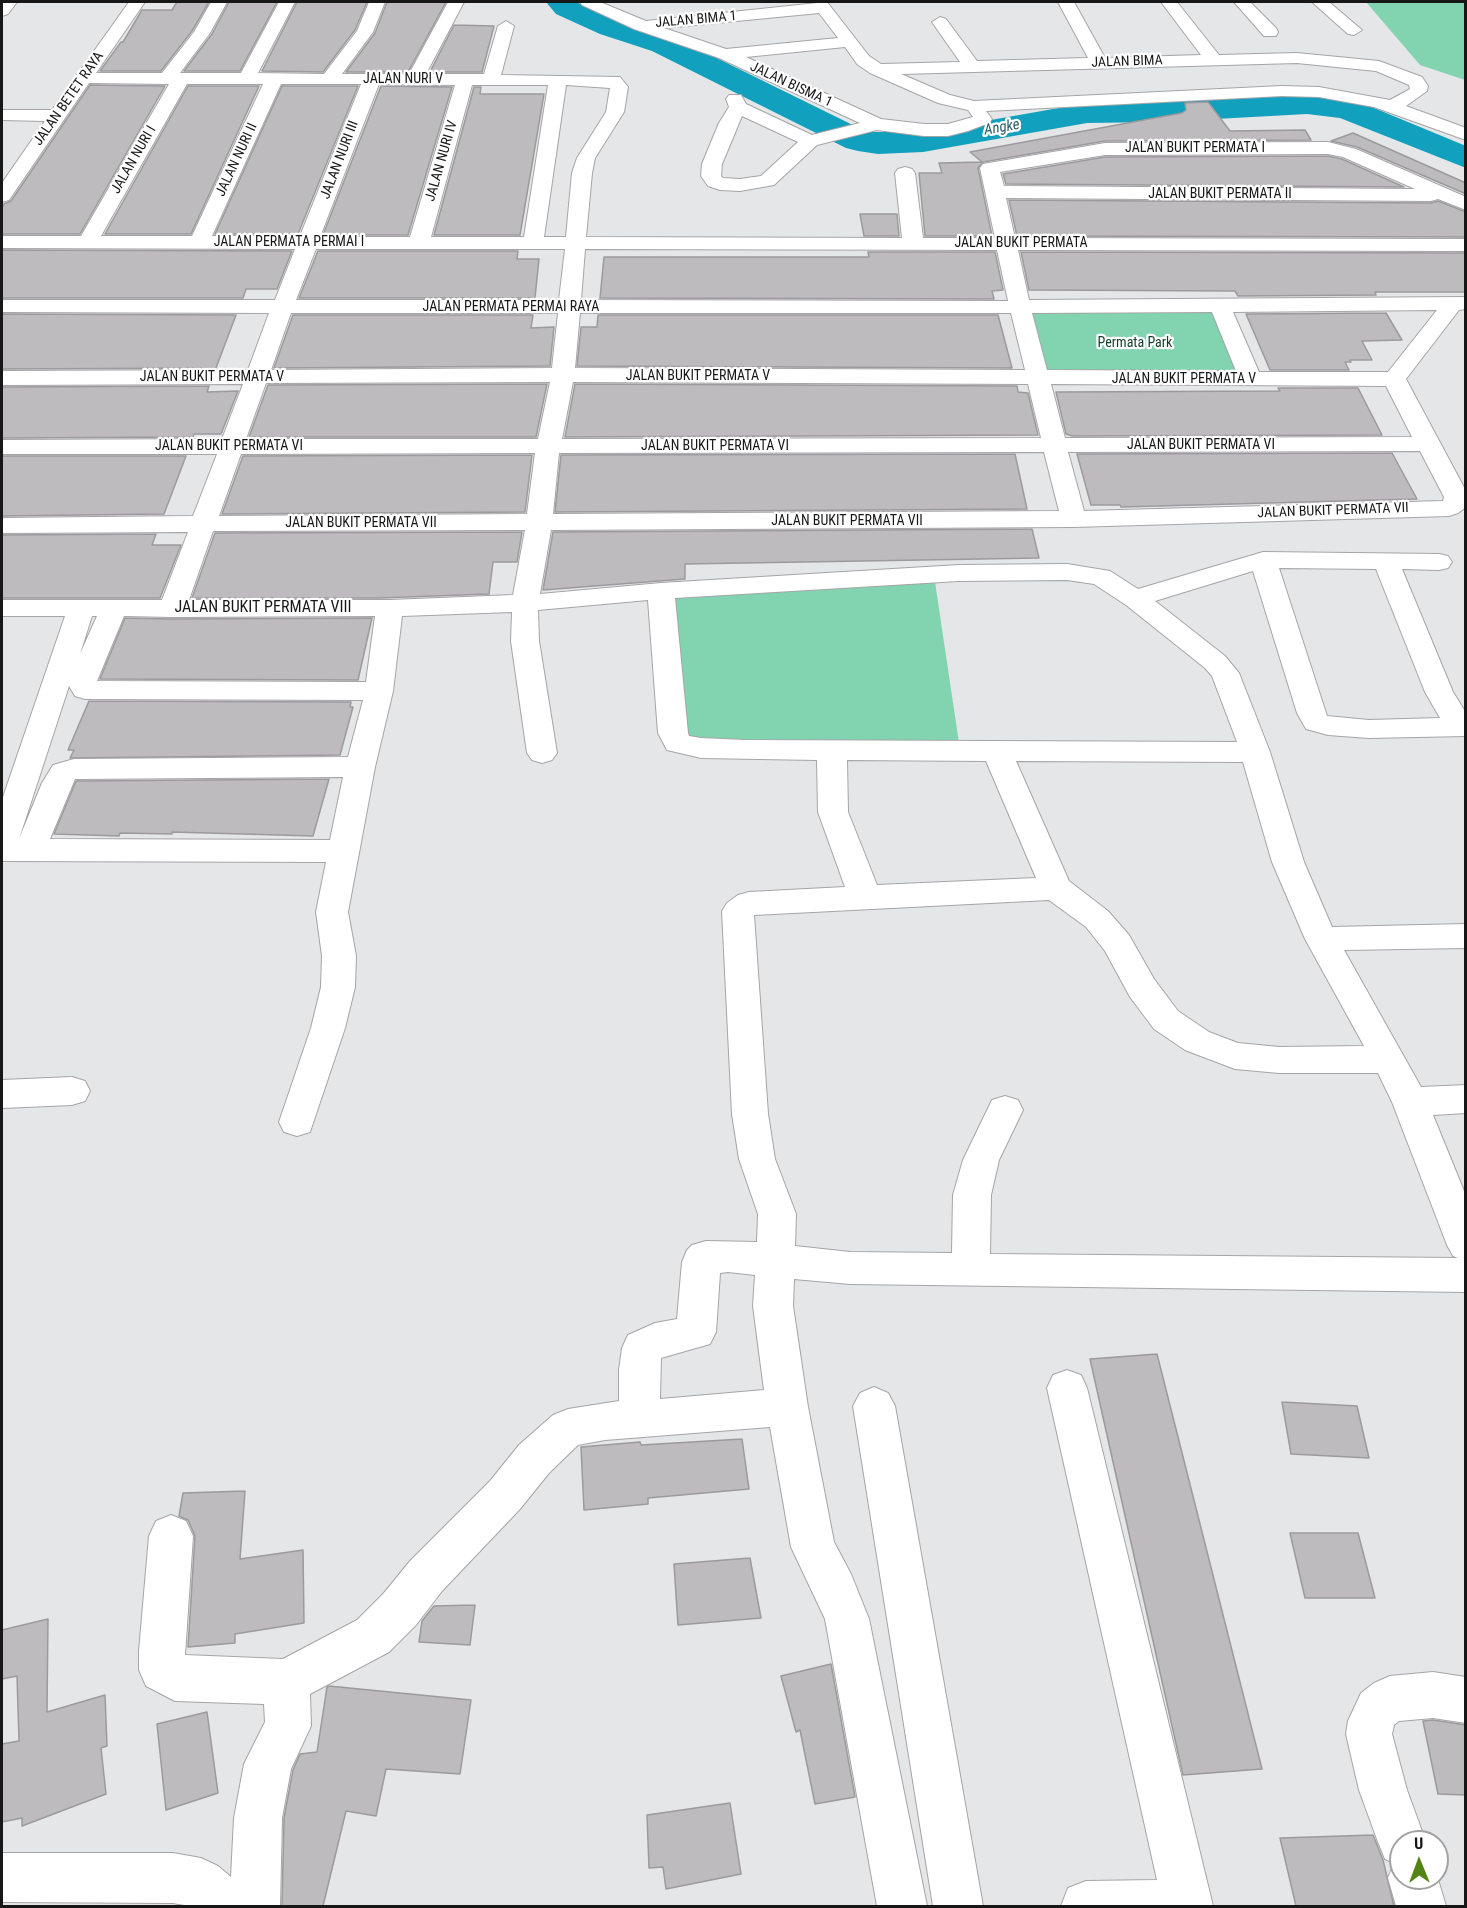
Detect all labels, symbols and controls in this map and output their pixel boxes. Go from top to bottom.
street label: JALAN BIMA 1 [655,8,737,32]
street label: JALAN BETET RAYA [30,49,108,149]
street label: JALAN BIMA [1091,52,1163,72]
street label: JALAN BISMA 1 [747,59,835,111]
street label: JALAN NURI V [363,71,443,87]
water label: Angke [983,116,1021,140]
street label: JALAN NURI III [317,118,363,202]
street label: JALAN NURI IV [422,119,462,203]
street label: JALAN NURI II [213,121,261,199]
street label: JALAN NURI I [108,123,160,197]
street label: JALAN BUKIT PERMATA I [1125,140,1265,156]
street label: JALAN BUKIT PERMATA II [1148,186,1292,202]
street label: JALAN PERMATA PERMAI I [214,234,364,250]
street label: JALAN BUKIT PERMATA [954,235,1088,251]
street label: JALAN PERMATA PERMAI RAYA [423,299,599,315]
park label: Permata Park [1098,335,1172,351]
street label: JALAN BUKIT PERMATA V [626,368,770,384]
street label: JALAN BUKIT PERMATA V [140,369,284,385]
street label: JALAN BUKIT PERMATA V [1112,371,1256,387]
street label: JALAN BUKIT PERMATA VI [1127,437,1275,453]
street label: JALAN BUKIT PERMATA VI [155,438,303,454]
street label: JALAN BUKIT PERMATA VI [641,438,789,454]
street label: JALAN BUKIT PERMATA VII [1257,500,1409,522]
street label: JALAN BUKIT PERMATA VII [771,513,923,529]
street label: JALAN BUKIT PERMATA VII [285,515,437,531]
street label: JALAN BUKIT PERMATA VIII [175,598,351,618]
north arrow [1389,1830,1449,1890]
text: U [1414,1834,1423,1853]

